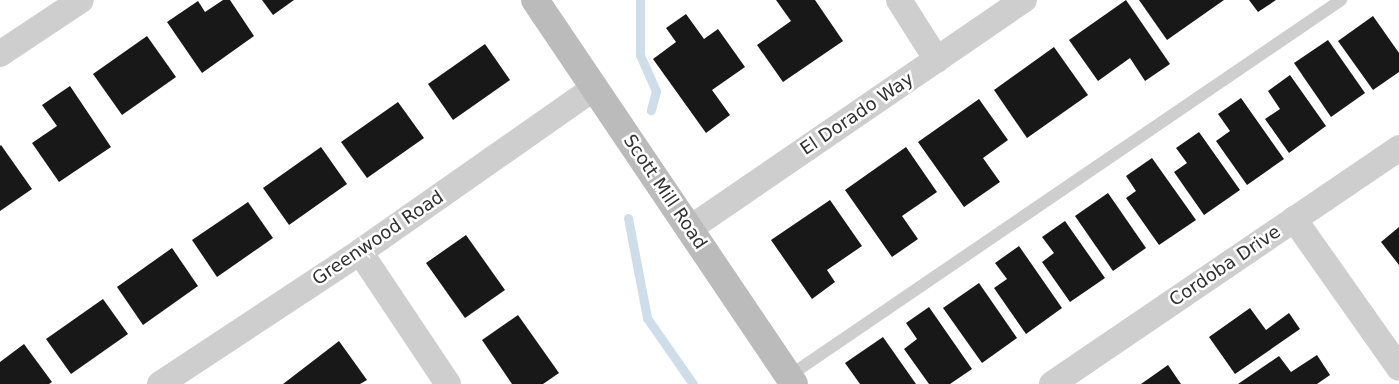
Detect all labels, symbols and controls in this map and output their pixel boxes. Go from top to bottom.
street label: El Dorado Way [796,68,918,160]
street label: Scott Mill Road [619,131,711,253]
street label: Greenwood Road [308,186,448,290]
street label: Cordoba Drive [1165,221,1285,311]

